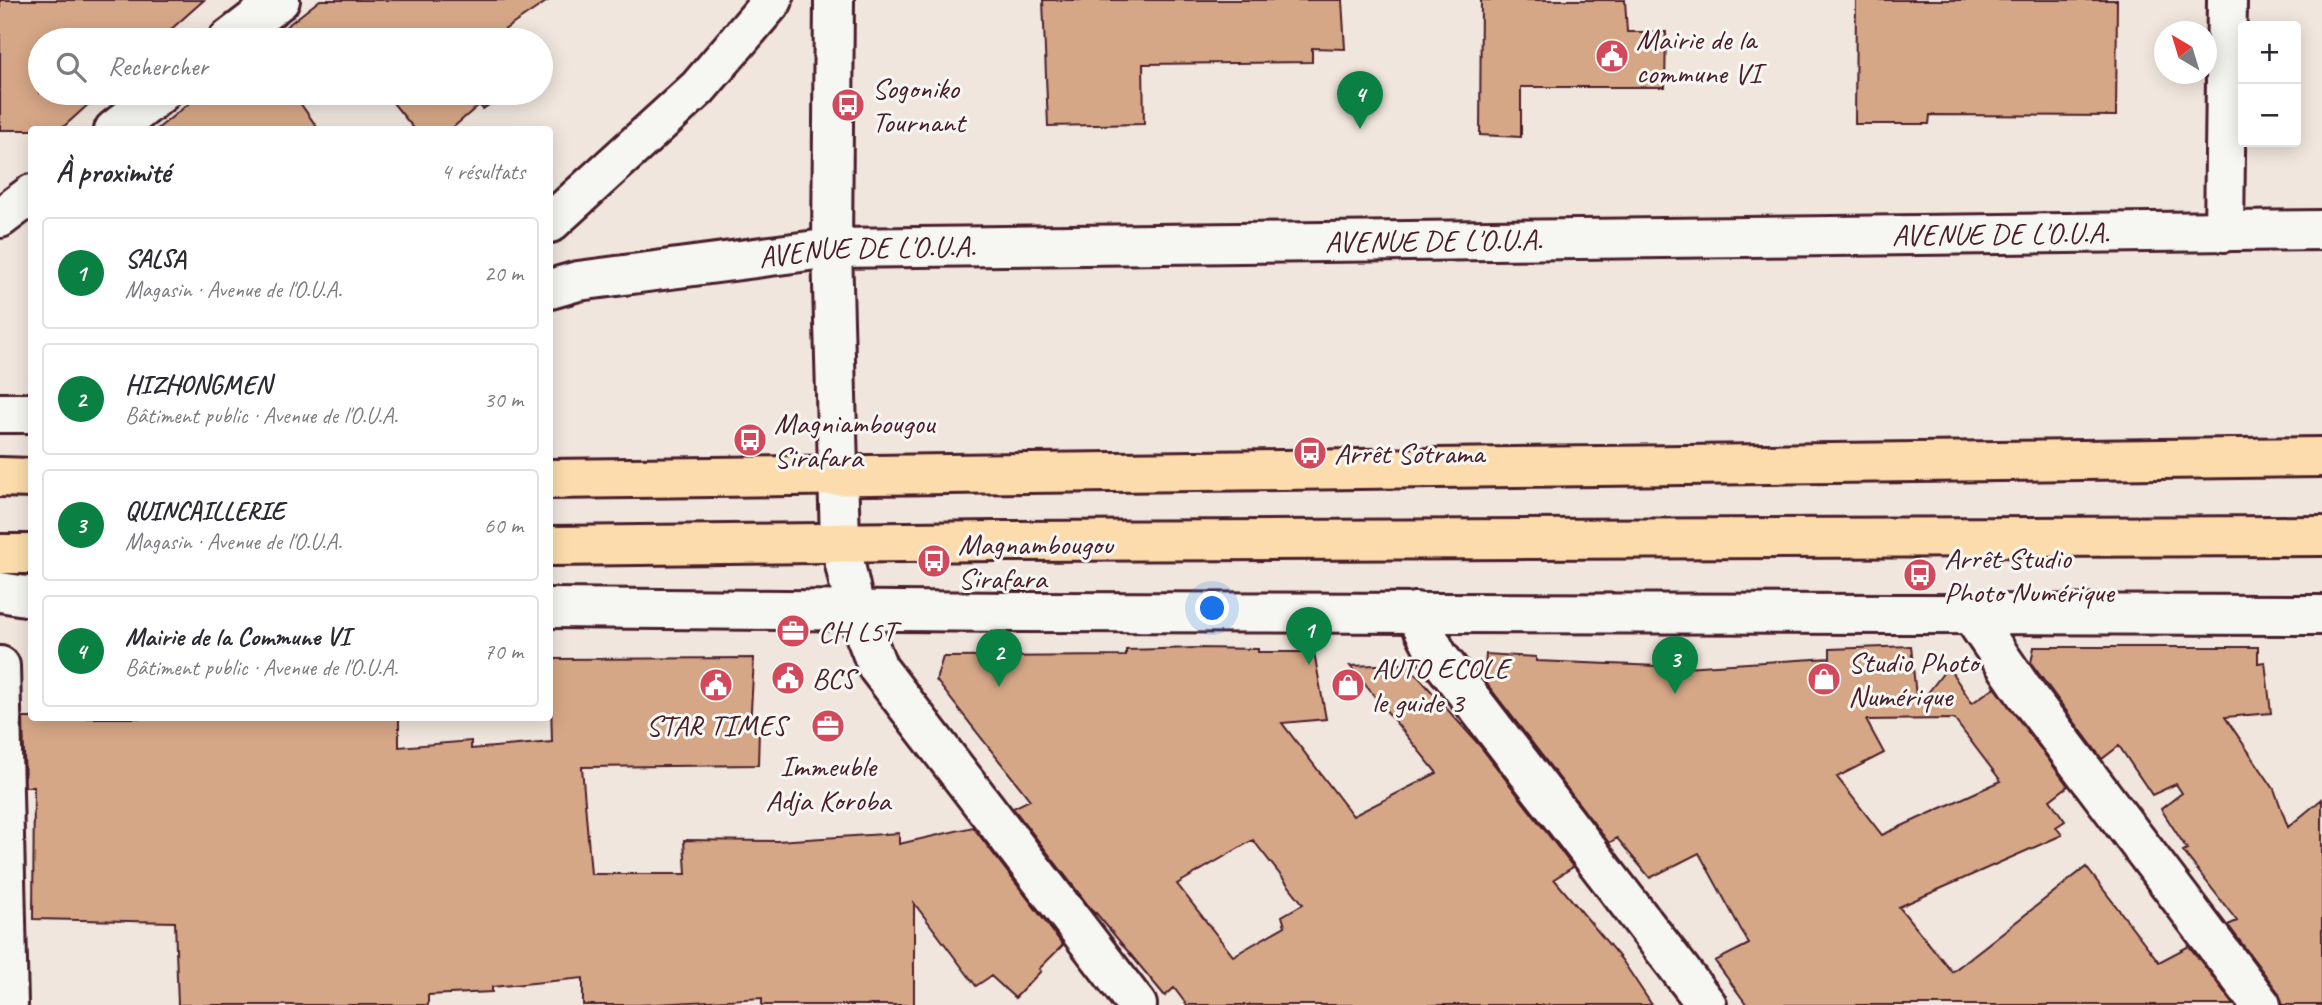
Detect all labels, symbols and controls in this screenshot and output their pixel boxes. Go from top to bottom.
place label: Mairie de la commune VI [1636,20,1768,92]
north arrow [2154,21,2217,84]
map controls [2238,21,2301,147]
button: + [2238,21,2301,84]
search box [28,28,553,105]
public building icon: Mairie de la commune VI [1593,37,1631,75]
icon: search [52,48,90,86]
text: Rechercher [108,50,208,83]
place label: Sogoniko Tournant [872,69,968,141]
pin: 4 [1337,71,1383,129]
button: − [2238,84,2301,147]
bus stop icon: Sogoniko Tournant [829,86,867,124]
text: À proximité [56,153,170,191]
text: 4 résultats [441,157,525,186]
street label: AVENUE DE L'O.U.A. [1892,214,2110,254]
street label: AVENUE DE L'O.U.A. [1325,220,1543,261]
street label: AVENUE DE L'O.U.A. [756,227,976,276]
text: SALSA [125,242,186,275]
text: 1 [76,259,86,288]
text: 20 m [484,259,523,288]
text: Magasin · Avenue de l'O.U.A. [125,275,342,304]
text: HIZHONGMEN [125,368,271,401]
text: 2 [76,385,86,414]
text: 30 m [484,385,523,414]
text: Bâtiment public · Avenue de l'O.U.A. [125,401,398,430]
place label: Magniambougou Sirafara [774,404,937,476]
bus stop icon: Magniambougou Sirafara [731,421,769,459]
bus stop icon: Arrêt Sotrama [1291,434,1329,472]
place label: Arrêt Sotrama [1334,434,1487,472]
text: QUINCAILLERIE [125,494,284,527]
text: 3 [76,511,86,540]
text: 60 m [484,511,523,540]
place label: Magnambougou Sirafara [958,525,1115,597]
text: Magasin · Avenue de l'O.U.A. [125,527,342,556]
place label: Arrêt Studio Photo Numérique [1944,539,2116,611]
bus stop icon: Magnambougou Sirafara [915,542,953,580]
bus stop icon: Arrêt Studio Photo Numérique [1901,556,1939,594]
your location [1195,591,1229,625]
pin: 1 [1286,607,1332,665]
office icon: CH L5T [774,612,812,650]
place label: CH L5T [818,612,903,650]
text: Mairie de la Commune VI [125,620,350,653]
pin: 2 [976,629,1022,687]
pin: 3 [1652,636,1698,694]
text: 4 [76,637,86,666]
text: 70 m [484,637,523,666]
place label: Studio Photo Numérique [1848,643,1982,715]
place label: AUTO ECOLE le guide 3 [1372,649,1513,721]
text: Bâtiment public · Avenue de l'O.U.A. [125,653,398,682]
public building icon: BCS [769,659,807,697]
place label: BCS [812,659,860,697]
shop icon: Studio Photo Numérique [1805,660,1843,698]
public building icon: STAR TIMES [697,666,735,704]
shop icon: AUTO ECOLE le guide 3 [1329,666,1367,704]
place label: STAR TIMES [646,706,791,744]
office icon: Immeuble Adja Koroba [809,707,847,745]
place label: Immeuble Adja Koroba [766,747,892,819]

